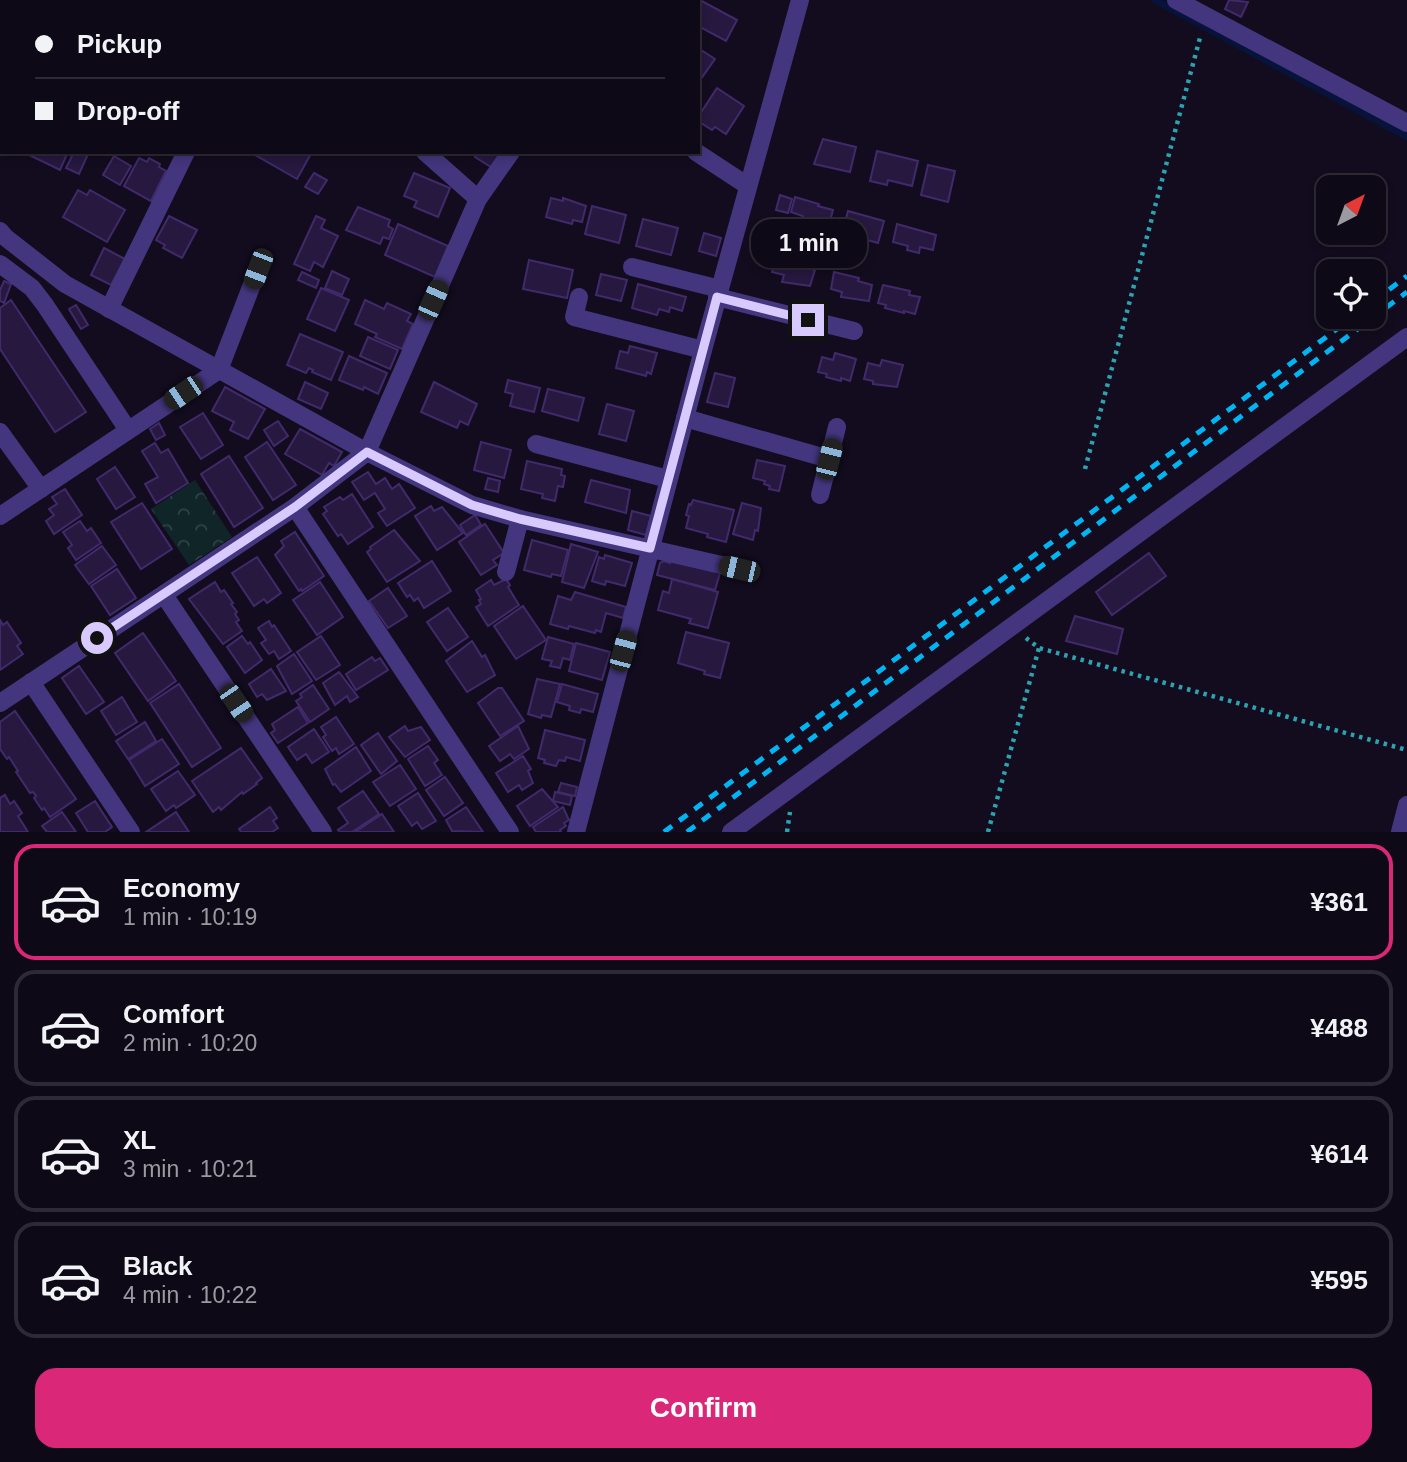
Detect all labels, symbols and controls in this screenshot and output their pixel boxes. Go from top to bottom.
text: Pickup [77,29,162,59]
text: Drop-off [77,96,180,126]
north arrow [1316,175,1386,245]
map controls [1316,175,1386,329]
callout: 1 min [750,218,866,268]
text: 1 min [779,230,839,256]
car [241,246,276,292]
button: locate [1316,259,1386,329]
car [415,277,452,323]
route end [792,304,824,336]
car [160,373,207,413]
car [814,436,845,482]
car [717,554,762,584]
route start [81,622,113,654]
car [608,628,639,674]
car [216,680,257,726]
icon: car [39,871,102,934]
text: Economy [123,873,240,903]
text: ¥361 [1310,887,1368,917]
text: 1 min · 10:19 [123,904,257,930]
icon: car [39,997,102,1060]
text: Comfort [123,999,224,1029]
text: ¥488 [1310,1013,1368,1043]
text: 2 min · 10:20 [123,1030,257,1056]
icon: car [39,1123,102,1186]
text: XL [123,1125,156,1155]
text: ¥614 [1310,1139,1368,1169]
text: 3 min · 10:21 [123,1156,257,1182]
icon: car [39,1249,102,1312]
text: Black [123,1251,192,1281]
text: ¥595 [1310,1265,1368,1295]
text: 4 min · 10:22 [123,1282,257,1308]
button: Confirm [35,1368,1372,1448]

